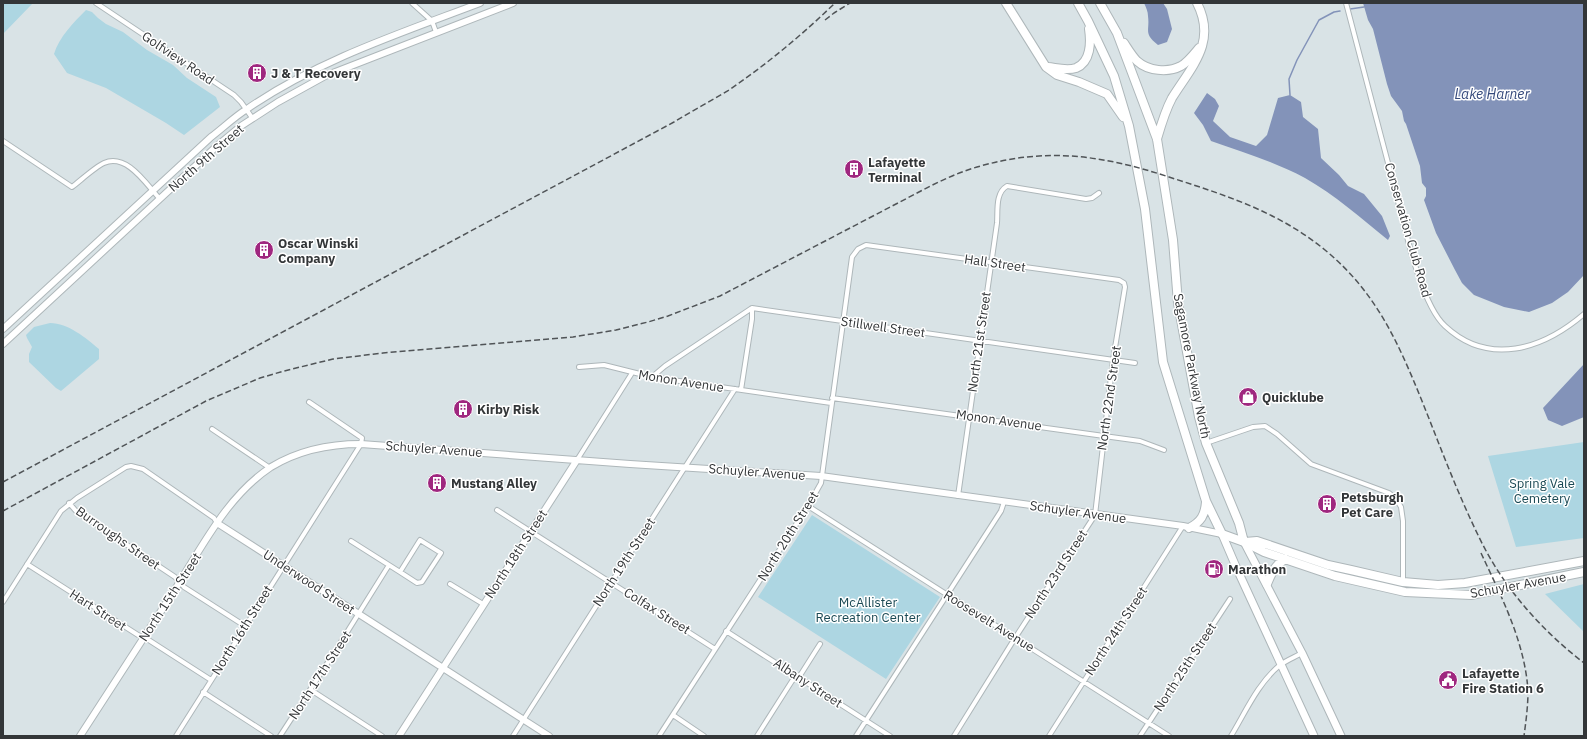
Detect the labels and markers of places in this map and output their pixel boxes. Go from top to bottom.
building icon: J & T Recovery [246,62,268,84]
place label: J & T Recovery [271,65,361,82]
place label: Lafayette Terminal [868,154,926,186]
building icon: Lafayette Terminal [843,158,865,180]
place label: Oscar Winski Company [278,235,358,267]
building icon: Oscar Winski Company [253,239,275,261]
shop icon: Quicklube [1237,386,1259,408]
place label: Quicklube [1262,389,1324,406]
building icon: Kirby Risk [452,398,474,420]
place label: Kirby Risk [477,401,540,418]
building icon: Mustang Alley [426,472,448,494]
place label: Mustang Alley [451,475,537,492]
place label: Petsburgh Pet Care [1341,489,1404,521]
building icon: Petsburgh Pet Care [1316,493,1338,515]
fuel station icon: Marathon [1203,558,1225,580]
place label: Marathon [1228,561,1286,578]
place label: Lafayette Fire Station 6 [1462,665,1544,697]
public building icon: Lafayette Fire Station 6 [1437,669,1459,691]

